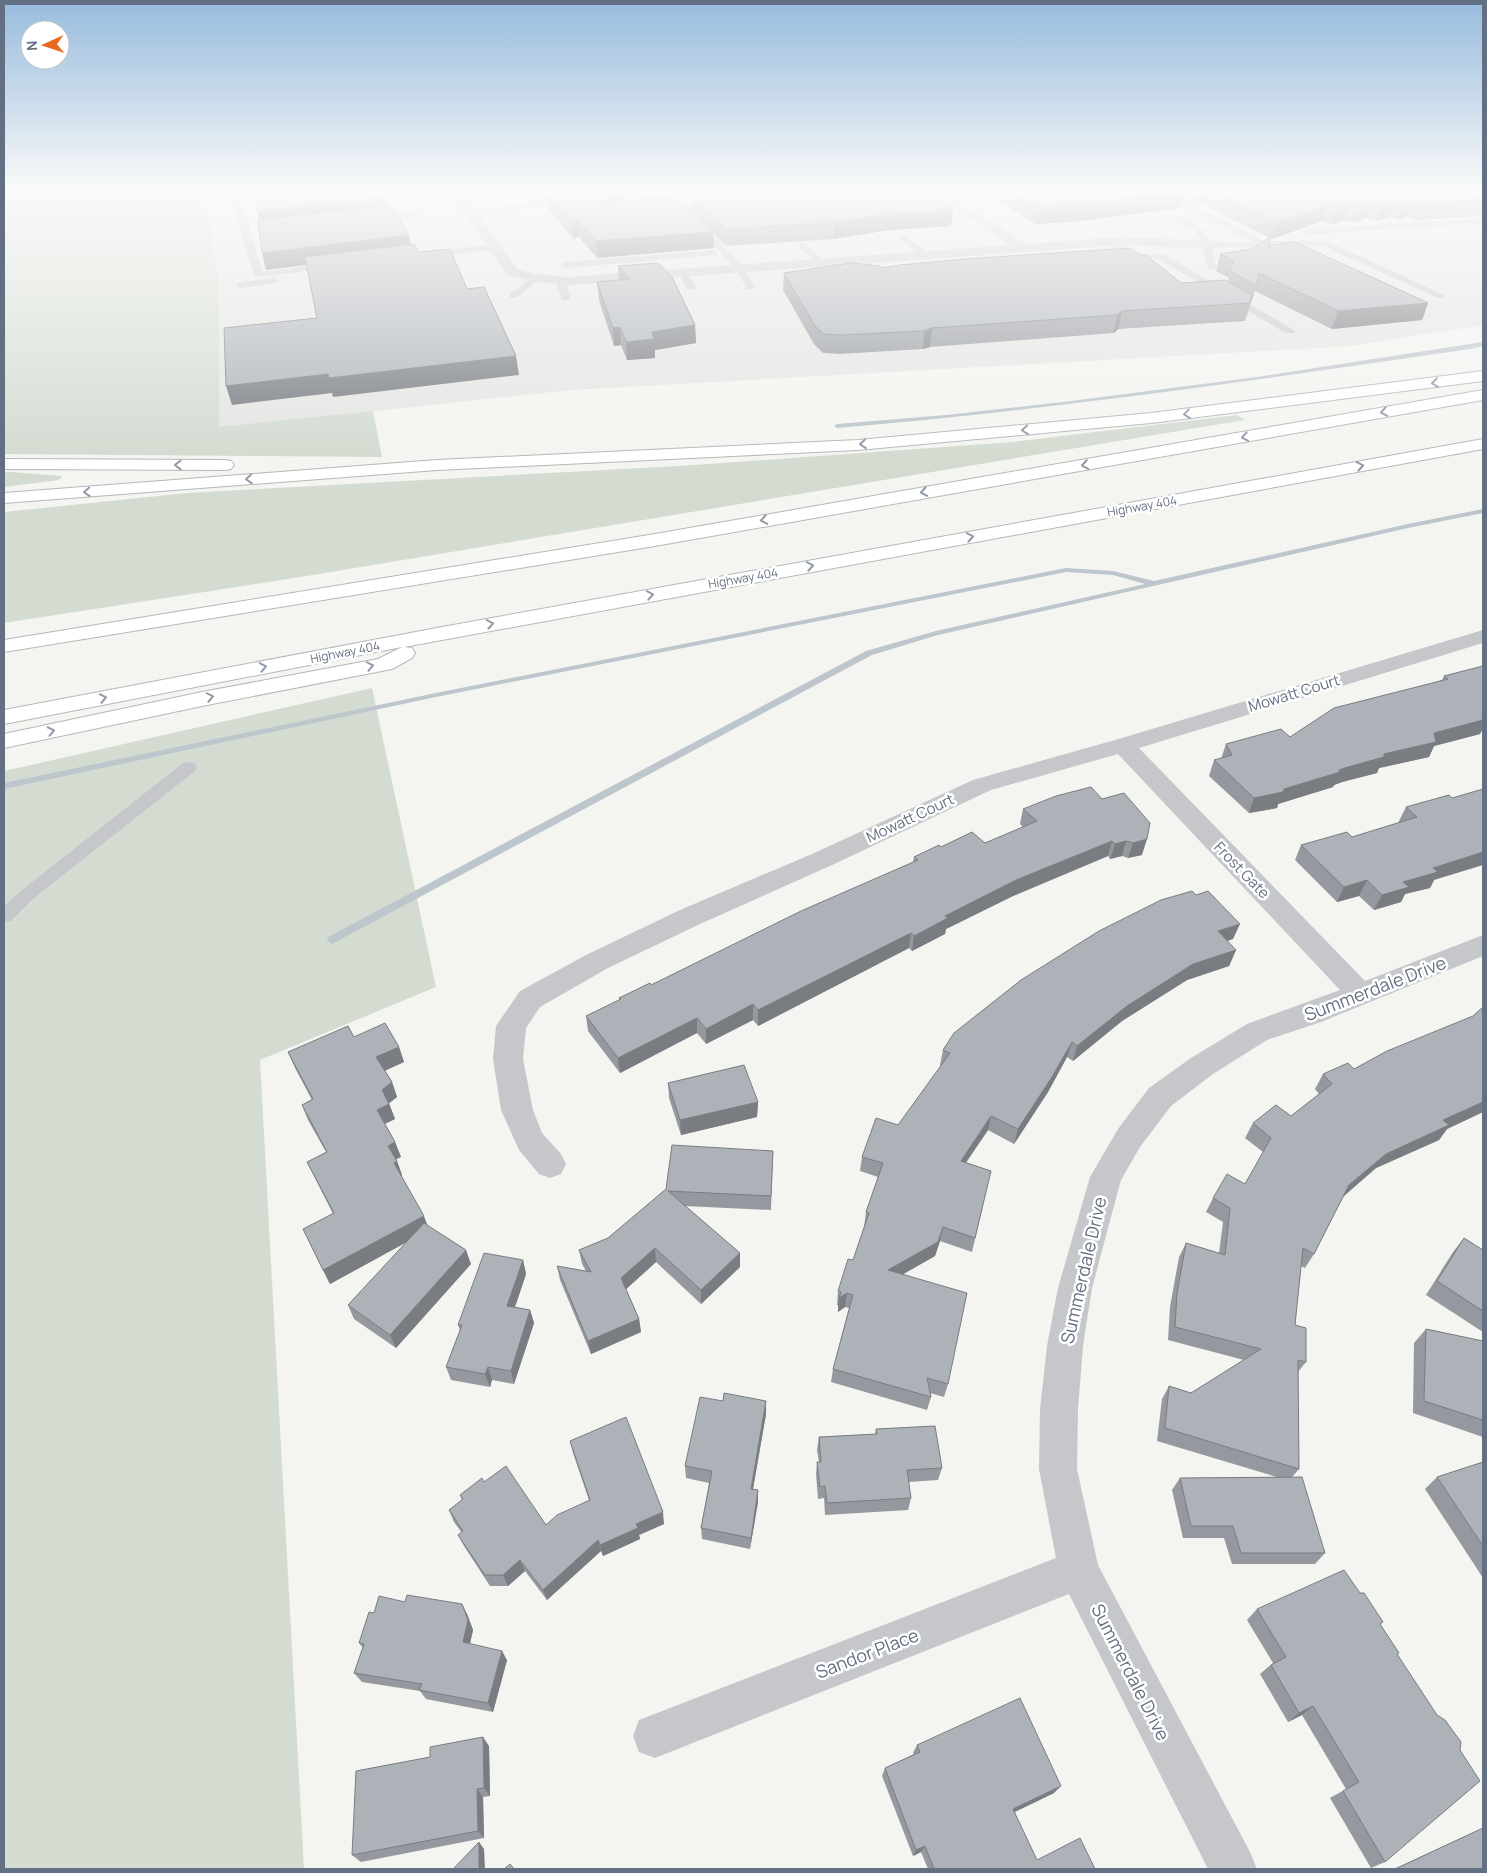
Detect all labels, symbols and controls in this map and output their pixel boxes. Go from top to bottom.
north arrow [20,20,70,70]
text: N [22,40,41,51]
one-way arrow [1431,377,1439,388]
one-way arrow [1379,407,1388,417]
one-way arrow [1183,408,1191,419]
one-way arrow [1021,424,1029,435]
one-way arrow [1240,431,1249,441]
one-way arrow [859,439,867,450]
one-way arrow [1080,459,1089,469]
one-way arrow [174,460,182,470]
one-way arrow [1355,462,1364,472]
one-way arrow [244,474,252,485]
one-way arrow [82,486,90,497]
one-way arrow [920,487,929,497]
street label: Highway 404 [1106,491,1178,521]
one-way arrow [760,515,769,525]
one-way arrow [965,533,974,543]
one-way arrow [806,562,814,572]
street label: Highway 404 [707,563,779,593]
one-way arrow [646,591,654,601]
one-way arrow [486,620,495,630]
street label: Highway 404 [309,637,381,667]
one-way arrow [365,662,374,672]
one-way arrow [258,663,267,673]
street label: Mowatt Court [1246,669,1342,717]
one-way arrow [99,693,108,703]
one-way arrow [206,693,215,703]
one-way arrow [47,726,56,737]
street label: Mowatt Court [863,788,957,848]
street label: Frost Gate [1209,837,1275,903]
street label: Summerdale Drive [1301,950,1449,1026]
street label: Summerdale Drive [1054,1194,1112,1346]
street label: Summerdale Drive [1086,1600,1176,1744]
street label: Sandor Place [812,1622,922,1684]

